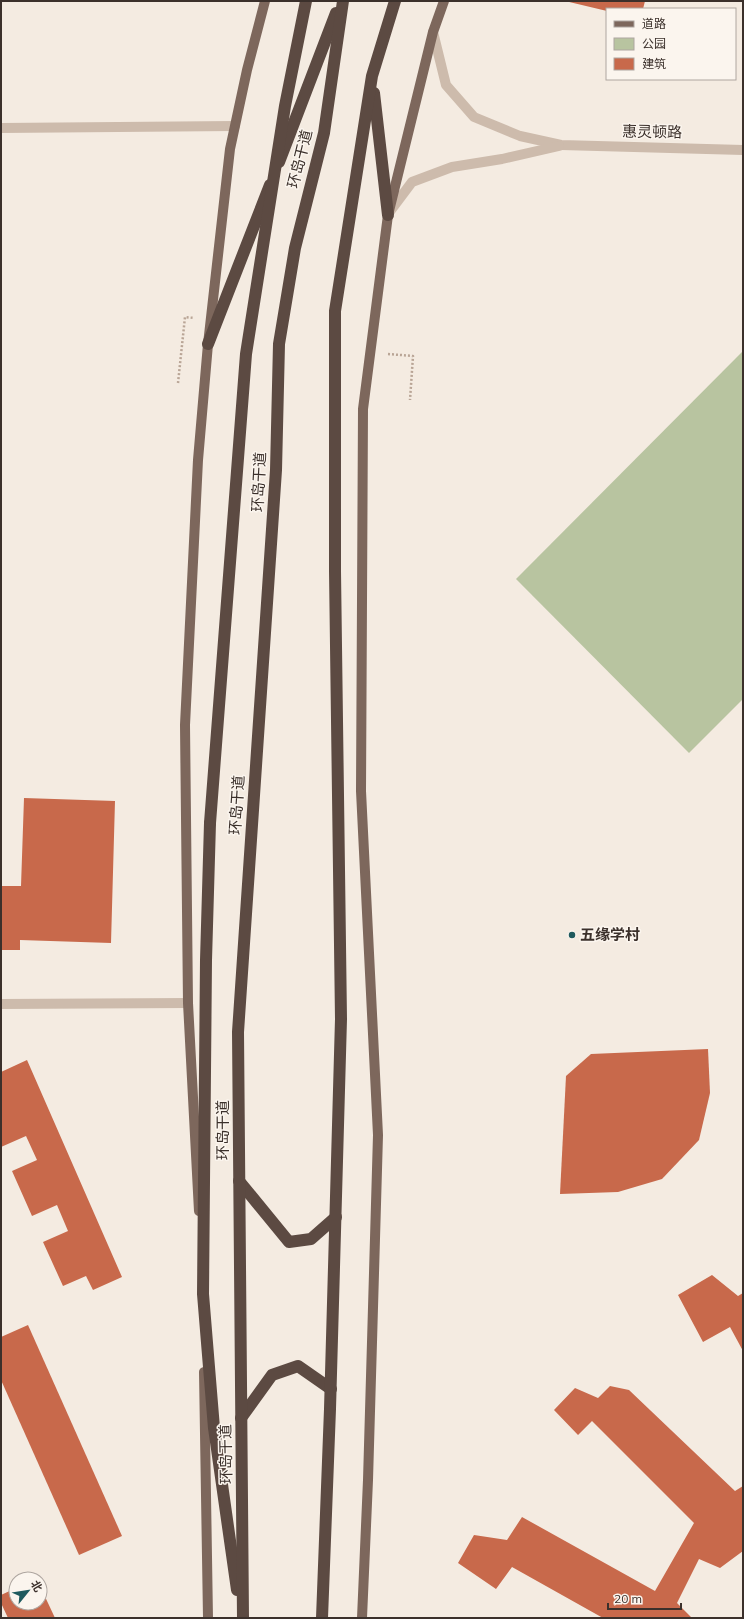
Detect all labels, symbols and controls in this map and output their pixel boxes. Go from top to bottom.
legend [606,8,736,80]
text: 道路 [642,16,666,31]
text: 公园 [642,36,666,51]
text: 建筑 [642,56,666,71]
street label: 惠灵顿路 [622,121,682,142]
street label: 环岛干道 [283,127,316,190]
street label: 环岛干道 [247,452,270,512]
street label: 环岛干道 [225,774,248,836]
place label: 五缘学村 [580,925,640,944]
marker: 五缘学村 [567,930,577,940]
street label: 环岛干道 [213,1100,232,1160]
street label: 环岛干道 [215,1424,236,1484]
north arrow [8,1571,48,1611]
text: 北 [28,1578,45,1594]
scale bar [608,1585,681,1611]
text: 20 m [614,1591,642,1606]

